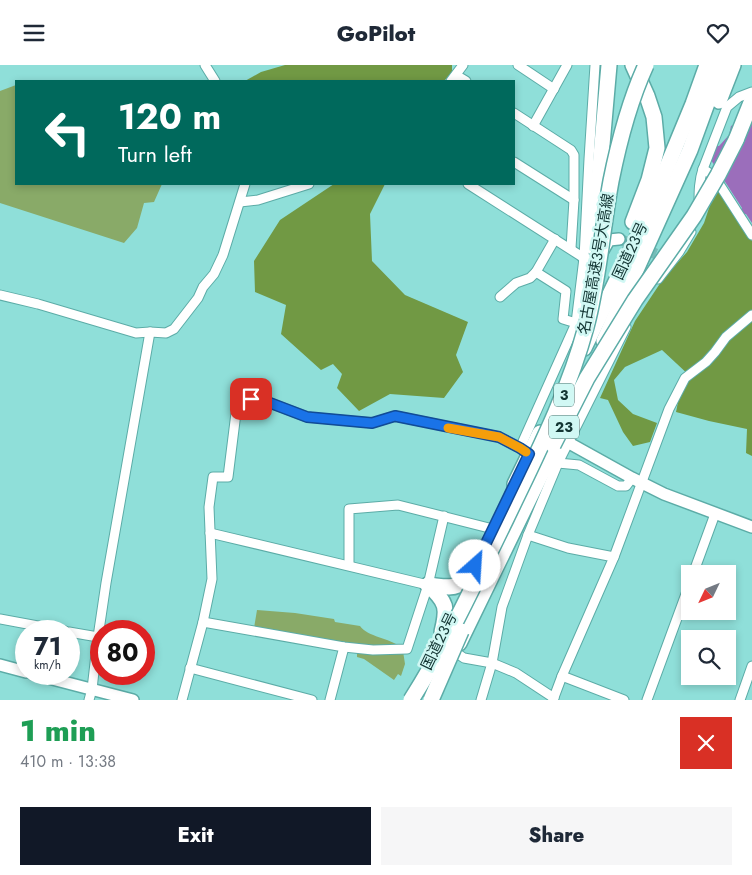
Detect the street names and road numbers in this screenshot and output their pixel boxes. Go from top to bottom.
street label: 名古屋高速3号大高線 [573,192,619,336]
street label: 国道23号 [607,218,653,284]
road number: 3 [554,383,574,407]
road number: 23 [549,416,579,439]
street label: 国道23号 [416,608,462,674]

